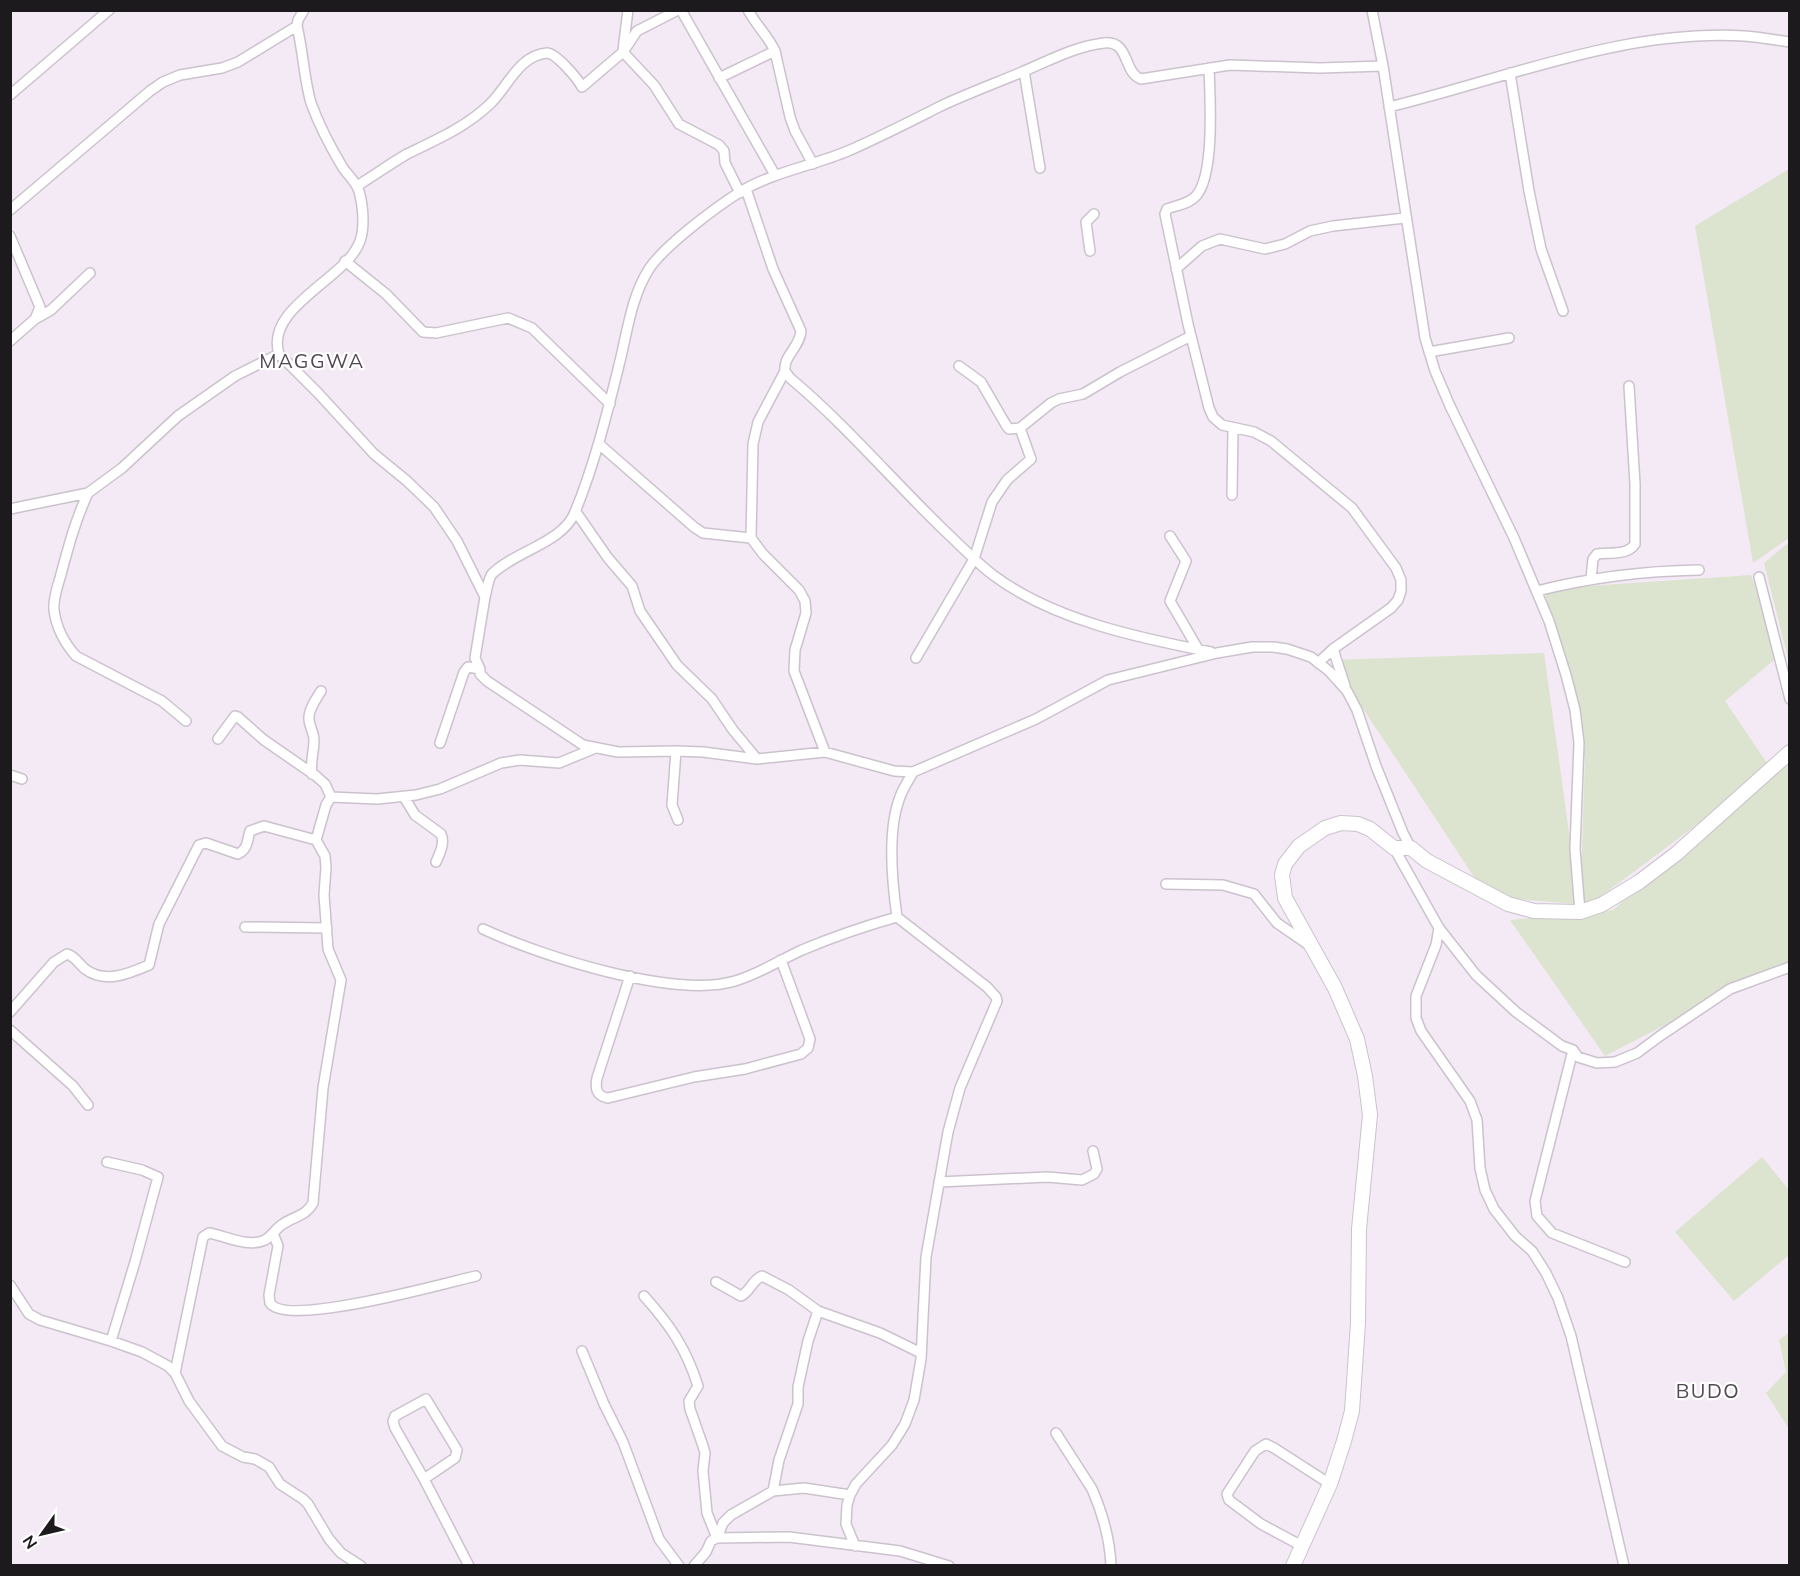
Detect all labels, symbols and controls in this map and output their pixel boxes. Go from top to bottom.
district label: MAGGWA [259,348,365,373]
district label: BUDO [1676,1378,1740,1403]
north arrow [12,1504,72,1564]
text: N [18,1532,41,1553]

